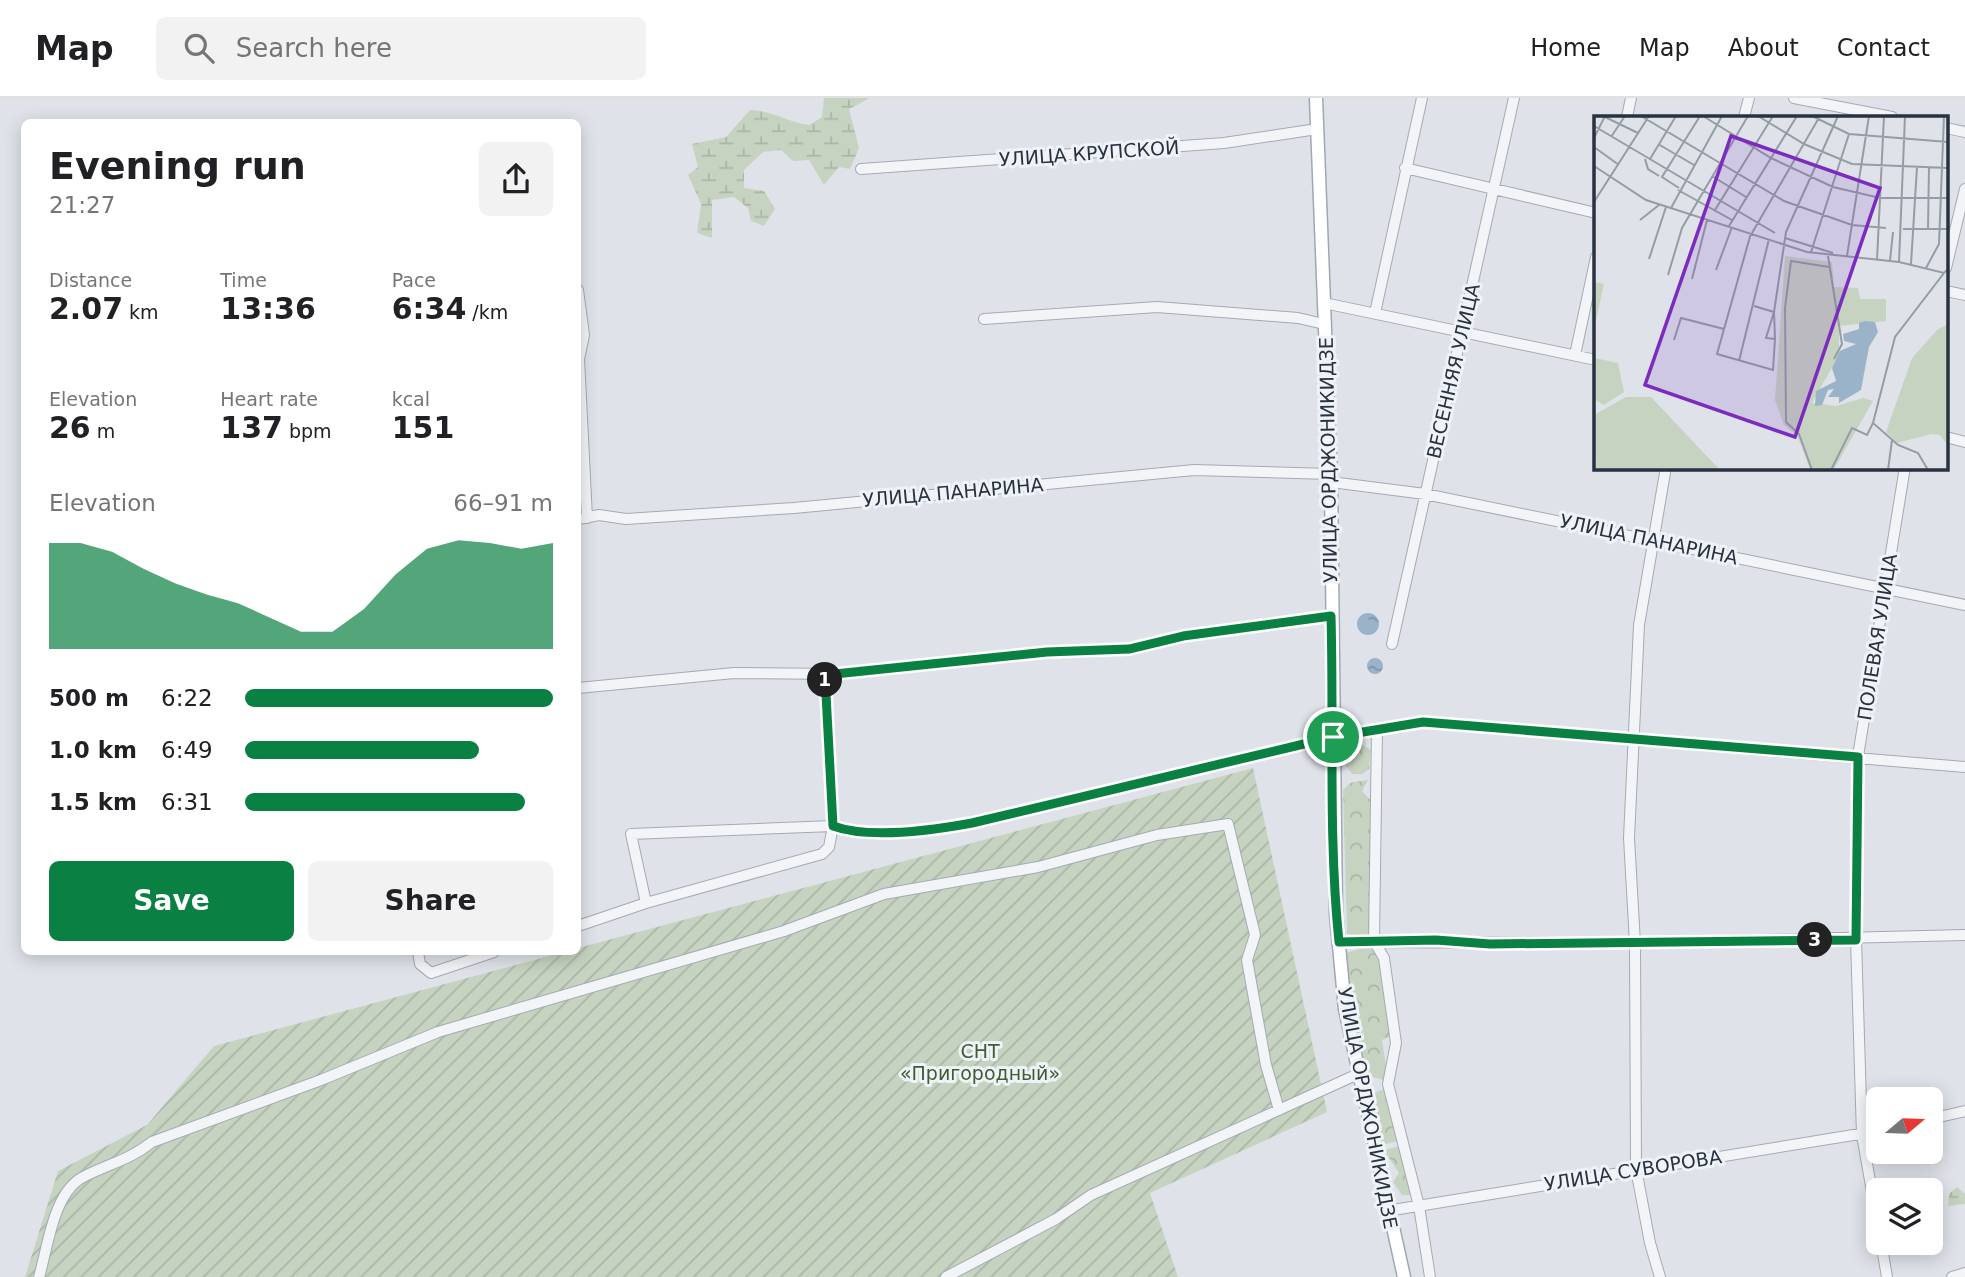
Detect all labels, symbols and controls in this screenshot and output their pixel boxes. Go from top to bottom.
search box [156,17,646,80]
text: Map [35,29,114,68]
icon: search [180,29,218,67]
text: Search here [236,33,392,63]
text: Home [1530,34,1601,62]
text: Map [1639,34,1690,62]
text: About [1728,34,1799,62]
text: Contact [1837,34,1930,62]
inset map [1594,116,1948,469]
street label: УЛИЦА КРУПСКОЙ [998,136,1180,170]
button: share [479,142,553,216]
text: Evening run [49,144,306,188]
text: 21:27 [49,192,115,218]
text: Distance [49,269,132,291]
text: Time [220,269,267,291]
text: Pace [392,269,436,291]
street label: ВЕСЕННЯЯ УЛИЦА [1422,281,1484,461]
text: 2.07 [49,291,123,326]
text: 13:36 [220,291,316,326]
text: 6:34 [392,291,466,326]
text: km [123,301,159,323]
text: /km [466,301,508,323]
street label: УЛИЦА ОРДЖОНИКИДЗЕ [1315,337,1341,583]
text: Elevation [49,388,137,410]
text: Heart rate [220,388,318,410]
text: kcal [392,388,430,410]
text: 26 [49,410,91,445]
text: 137 [220,410,283,445]
text: 151 [392,410,454,445]
text: m [91,420,115,442]
text: bpm [283,420,332,442]
street label: УЛИЦА ПАНАРИНА [862,473,1044,511]
text: Elevation [49,490,156,516]
text: 66–91 m [453,490,553,516]
street label: УЛИЦА ПАНАРИНА [1558,509,1740,569]
street label: ПОЛЕВАЯ УЛИЦА [1853,552,1901,722]
pin: 1 [808,662,842,698]
text: 1 [818,668,831,690]
text: 500 m [49,685,129,711]
text: 6:22 [161,685,213,711]
pin [1303,707,1363,767]
icon: arrive [1314,718,1352,756]
text: 1.0 km [49,737,137,763]
text: 6:49 [161,737,213,763]
text: 1.5 km [49,789,137,815]
text: 6:31 [161,789,213,815]
button: Save [49,861,294,941]
button: Share [308,861,553,941]
pin: 3 [1798,922,1832,958]
text: 3 [1808,928,1821,950]
street label: УЛИЦА ОРДЖОНИКИДЗЕ [1334,985,1402,1231]
park label: СНТ «Пригородный» [900,1040,1060,1084]
north arrow [1866,1087,1942,1164]
map controls [1866,1087,1943,1255]
street label: УЛИЦА СУВОРОВА [1543,1145,1723,1195]
button: layers [1866,1178,1943,1255]

